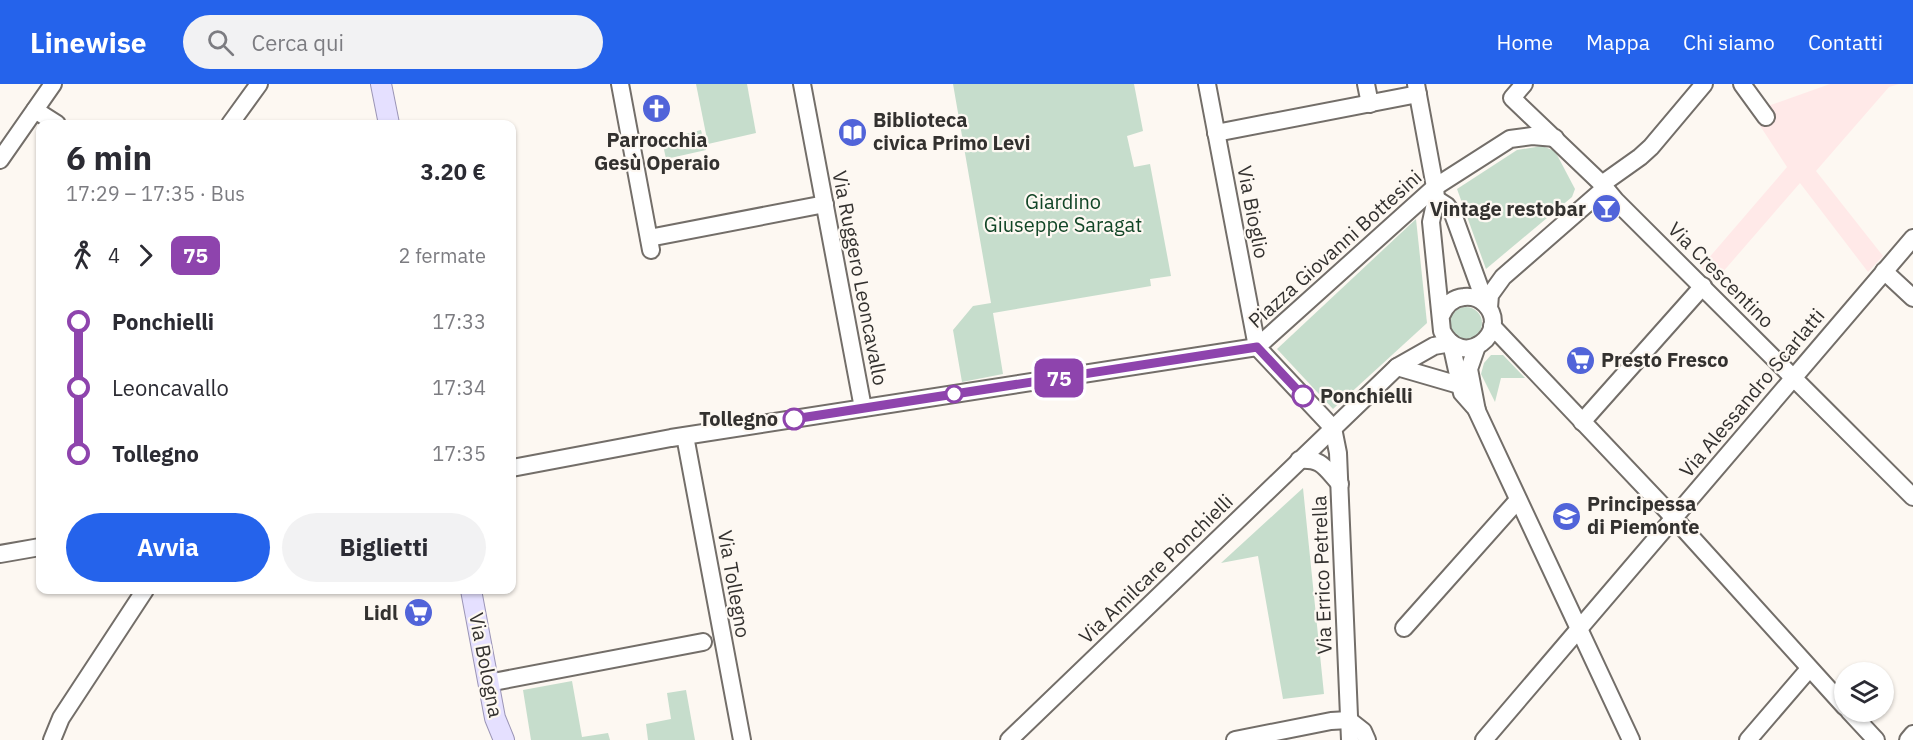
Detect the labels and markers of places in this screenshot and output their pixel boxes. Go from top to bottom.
church icon: Parrocchia Gesù Operaio [641,93,673,125]
place label: Biblioteca civica Primo Levi [873,106,1031,156]
library icon: Biblioteca civica Primo Levi [836,116,868,148]
place label: Parrocchia Gesù Operaio [594,126,720,176]
bar icon: Vintage restobar [1591,193,1623,225]
place label: Vintage restobar [1430,195,1586,222]
supermarket icon: Presto Fresco [1564,344,1596,376]
place label: Presto Fresco [1601,346,1729,373]
place label: Ponchielli [1320,382,1413,409]
unlabelled marker [945,385,963,403]
marker: Ponchielli [1292,385,1314,407]
place label: Tollegno [699,405,778,432]
marker: Tollegno [783,408,805,430]
place label: Principessa di Piemonte [1587,490,1700,540]
school or university icon: Principessa di Piemonte [1550,500,1582,532]
supermarket icon: Lidl [403,597,435,629]
place label: Lidl [363,599,398,626]

